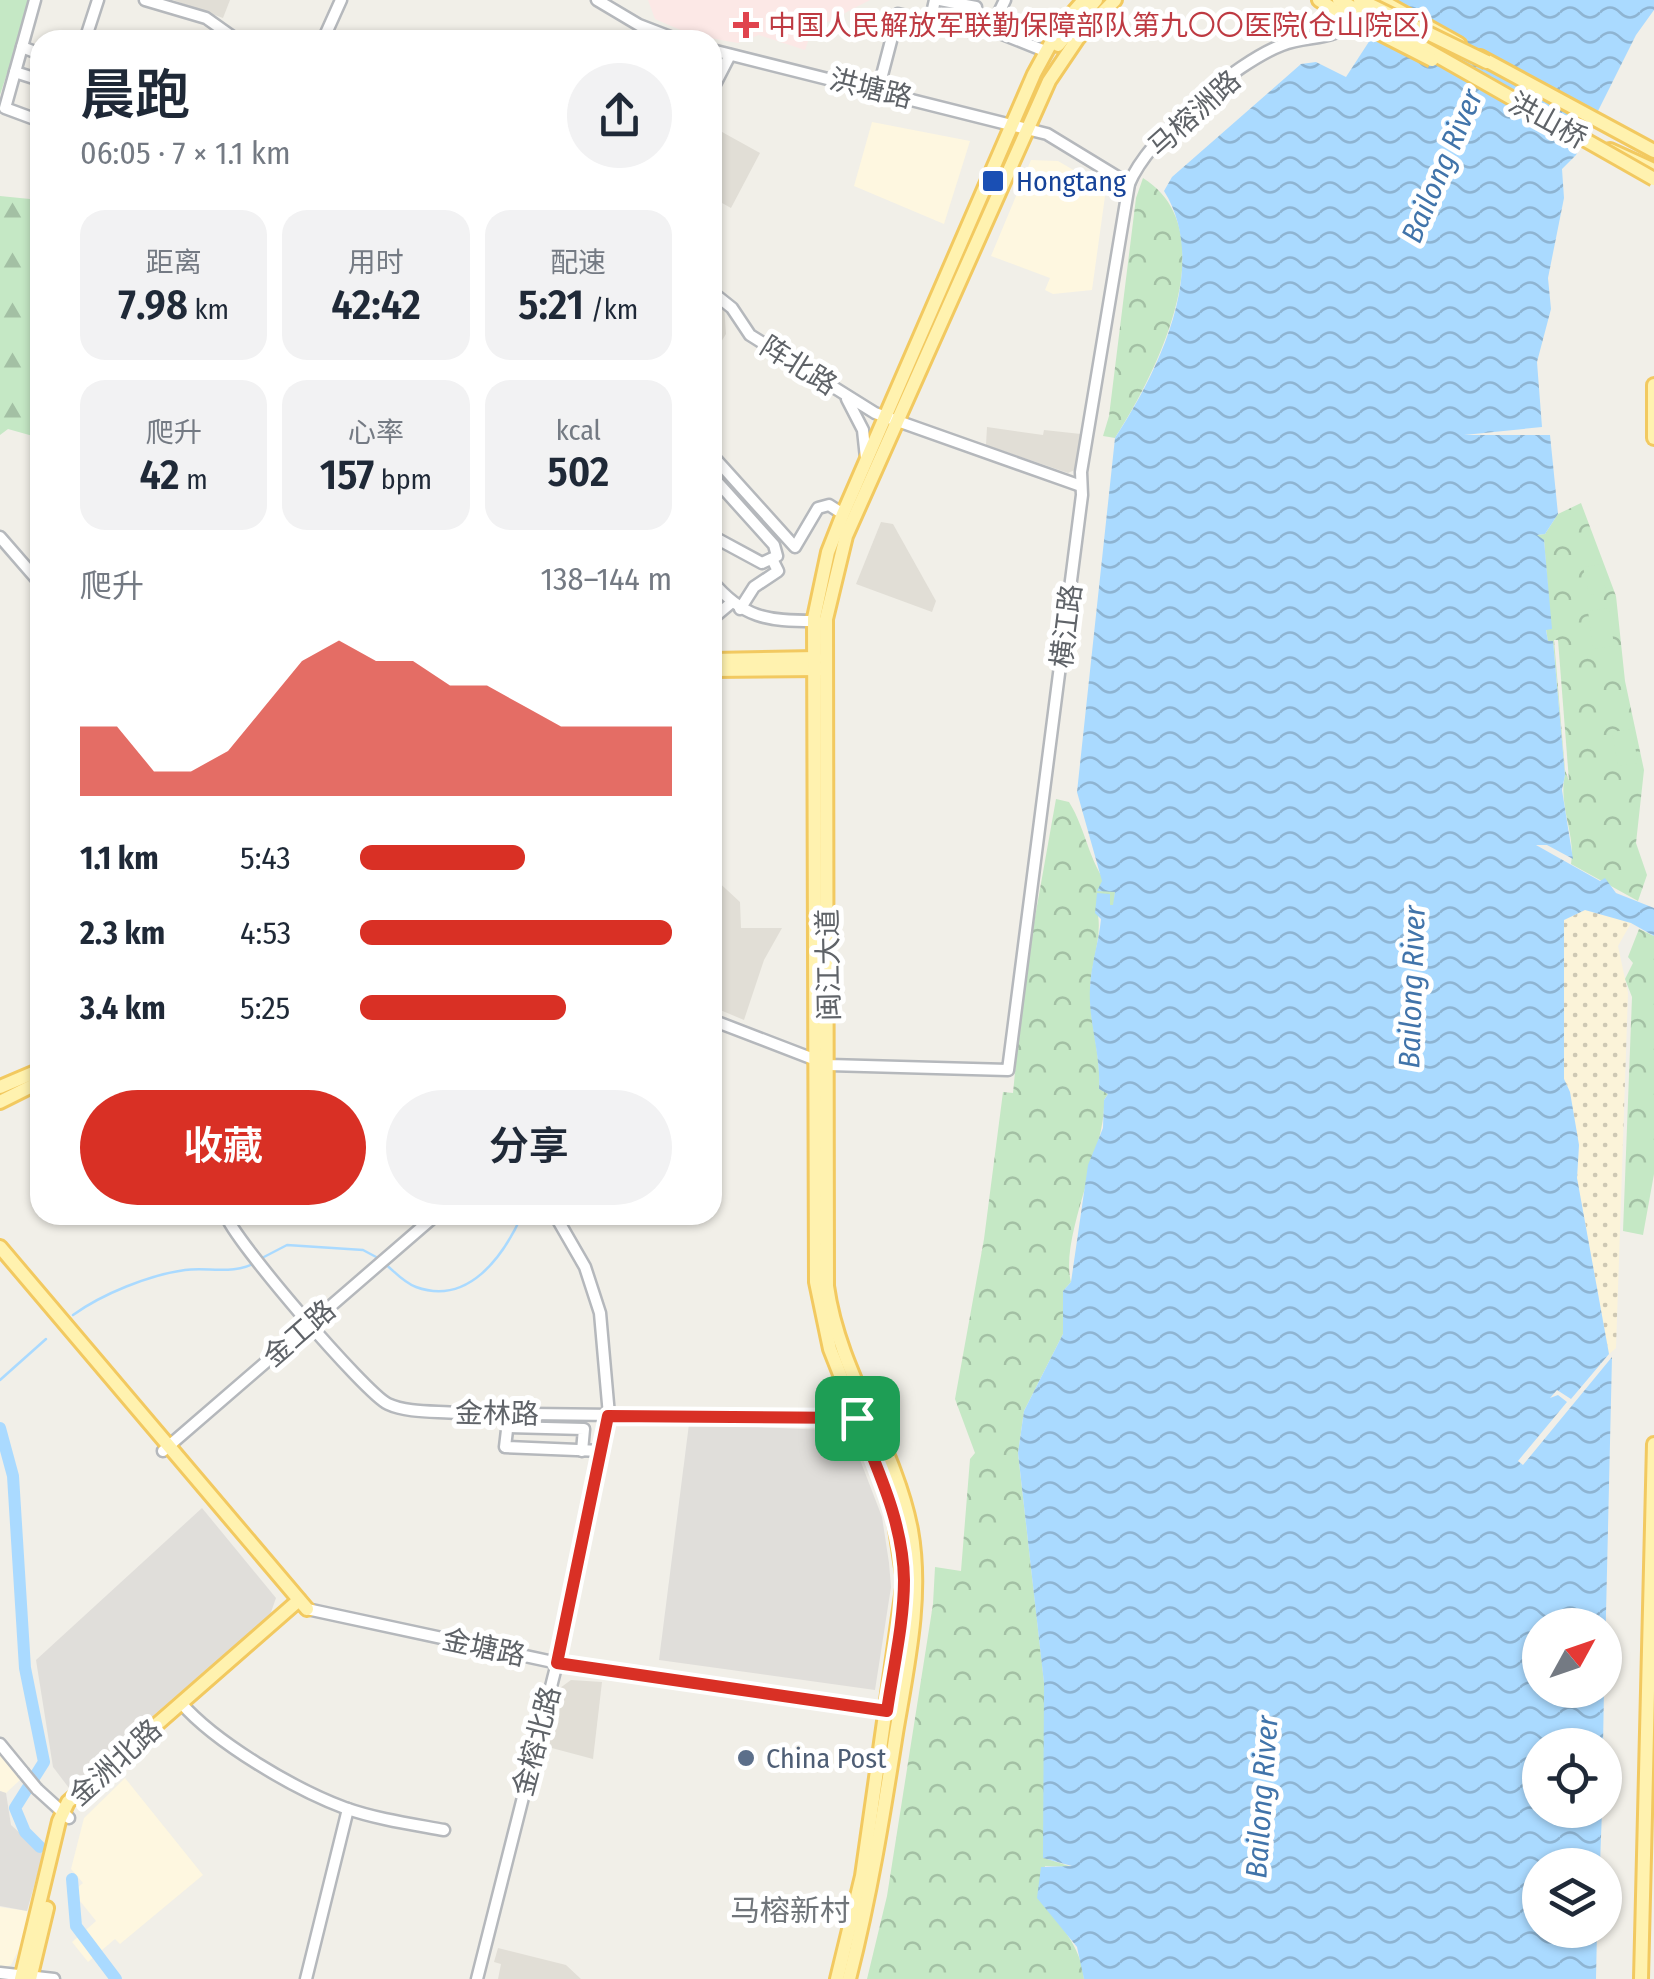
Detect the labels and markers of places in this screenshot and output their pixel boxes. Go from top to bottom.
place label: 中国人民解放军联勤保障部队第九〇〇医院(仓山院区) [768,9,1429,42]
marker: 中国人民解放军联勤保障部队第九〇〇医院(仓山院区) [733,12,759,38]
place label: Hongtang [1016,165,1127,198]
marker: Hongtang [980,168,1006,194]
pin [815,1376,900,1461]
place label: China Post [766,1742,887,1775]
marker: China Post [735,1747,757,1769]

